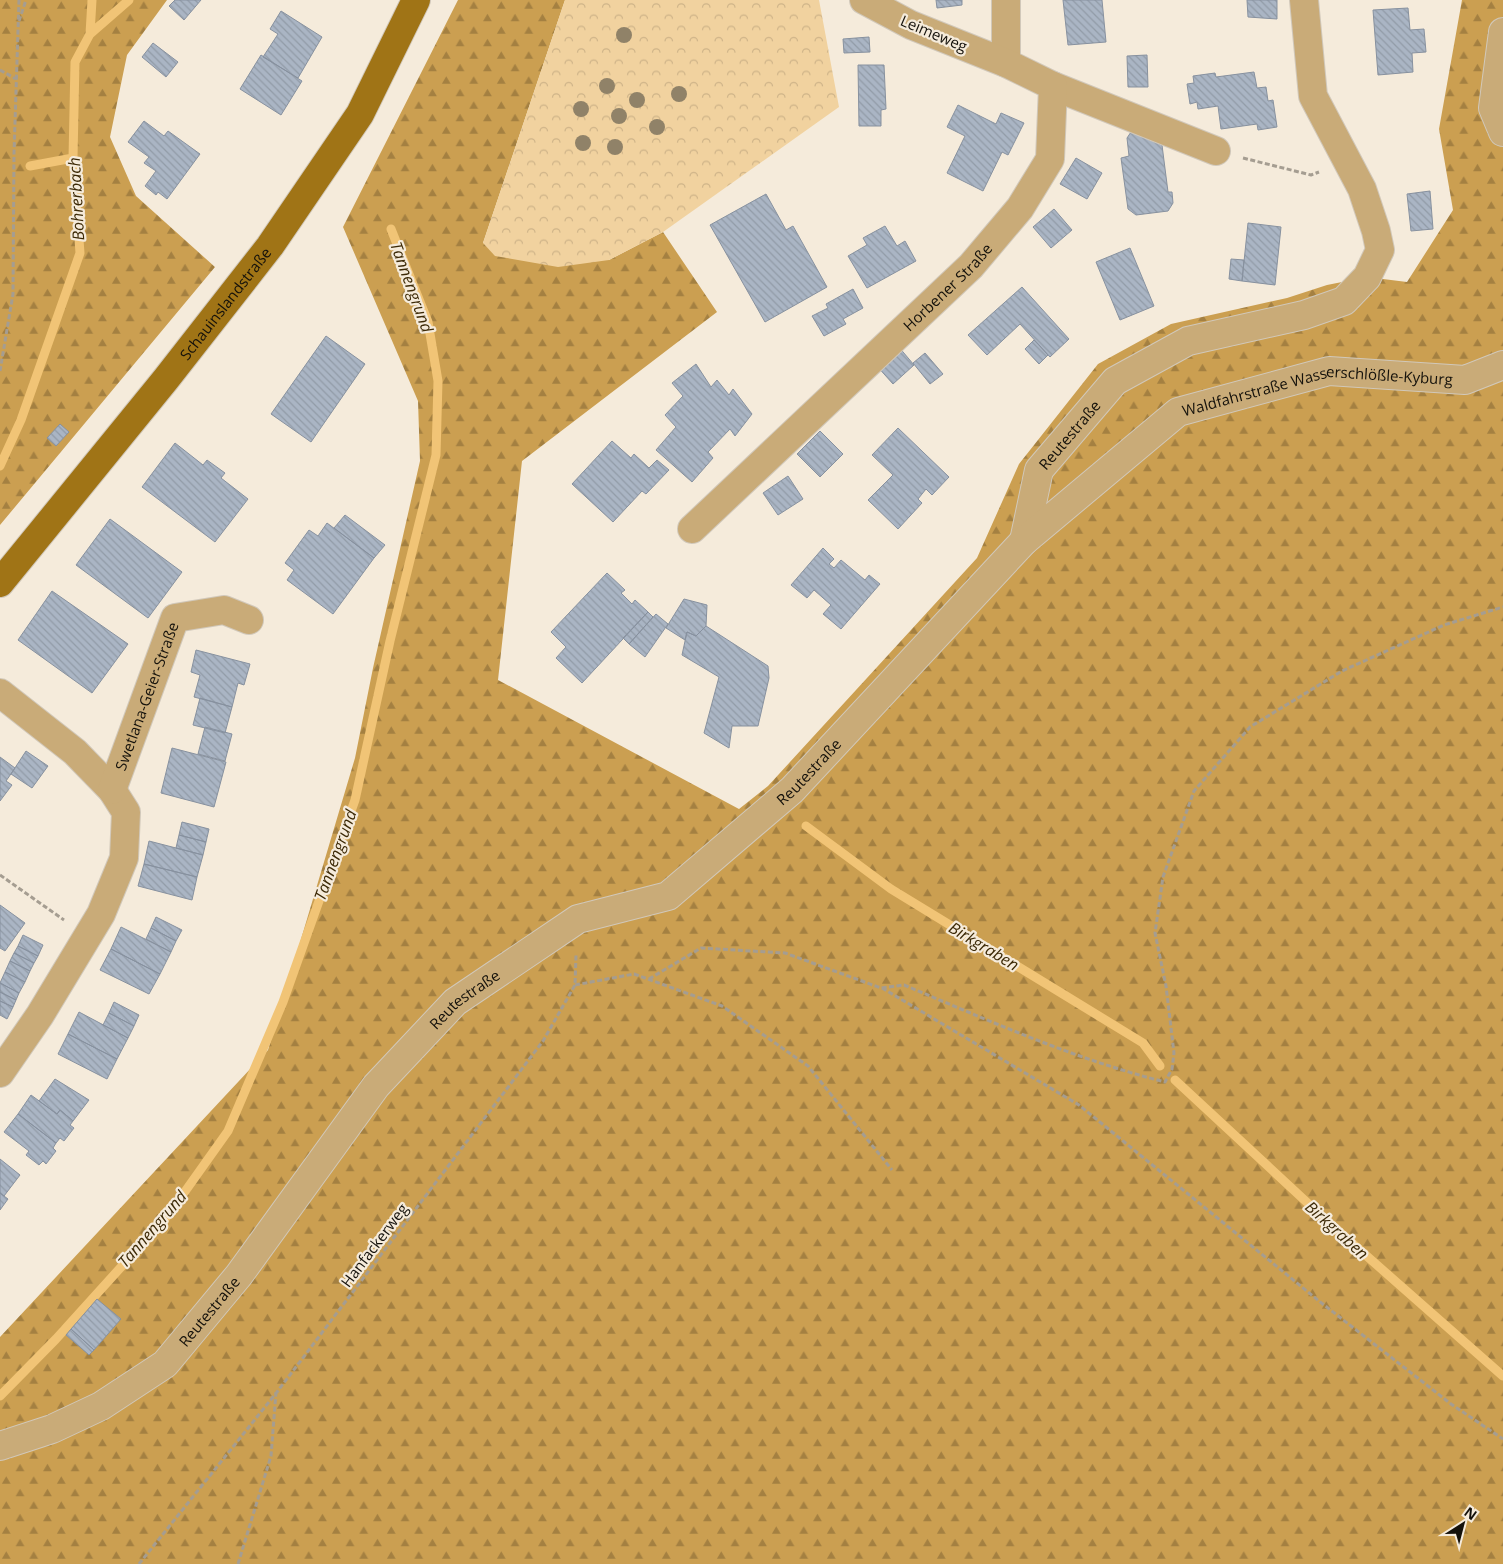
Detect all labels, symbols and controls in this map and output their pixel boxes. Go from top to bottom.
street label: Leimeweg [898,10,970,56]
water label: Bohrerbach [63,157,89,241]
water label: Tannengrund [385,239,439,336]
street label: Horbener Straße [899,239,996,335]
street label: Schauinslandstraße [175,243,275,364]
street label: Waldfahrstraße Wasserschlößle-Kyburg [1180,361,1453,420]
street label: Reutestraße [1034,396,1105,474]
street label: Swetlana-Geier-Straße [110,619,183,773]
street label: Reutestraße [772,734,845,809]
water label: Tannengrund [308,806,362,903]
water label: Birkgraben [945,917,1023,975]
street label: Reutestraße [425,965,504,1033]
water label: Tannengrund [113,1185,192,1272]
water label: Birkgraben [1301,1196,1373,1264]
street label: Hanfackerweg [336,1199,412,1291]
street label: Reutestraße [174,1272,244,1351]
north arrow [1438,1499,1488,1549]
text: N [1461,1502,1481,1524]

